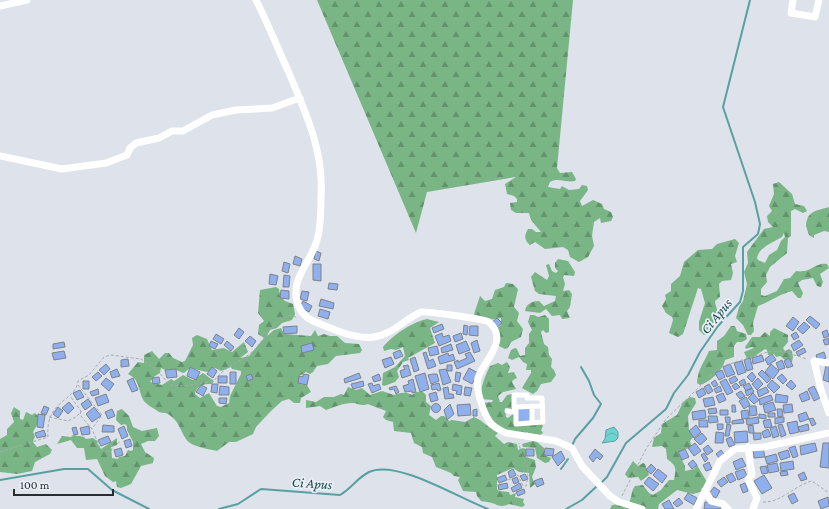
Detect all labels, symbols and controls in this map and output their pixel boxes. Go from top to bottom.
water label: Ci Apus [697,295,735,337]
scale bar [14,471,113,497]
water label: Ci Apus [291,474,333,492]
text: 100 m [20,478,50,492]

